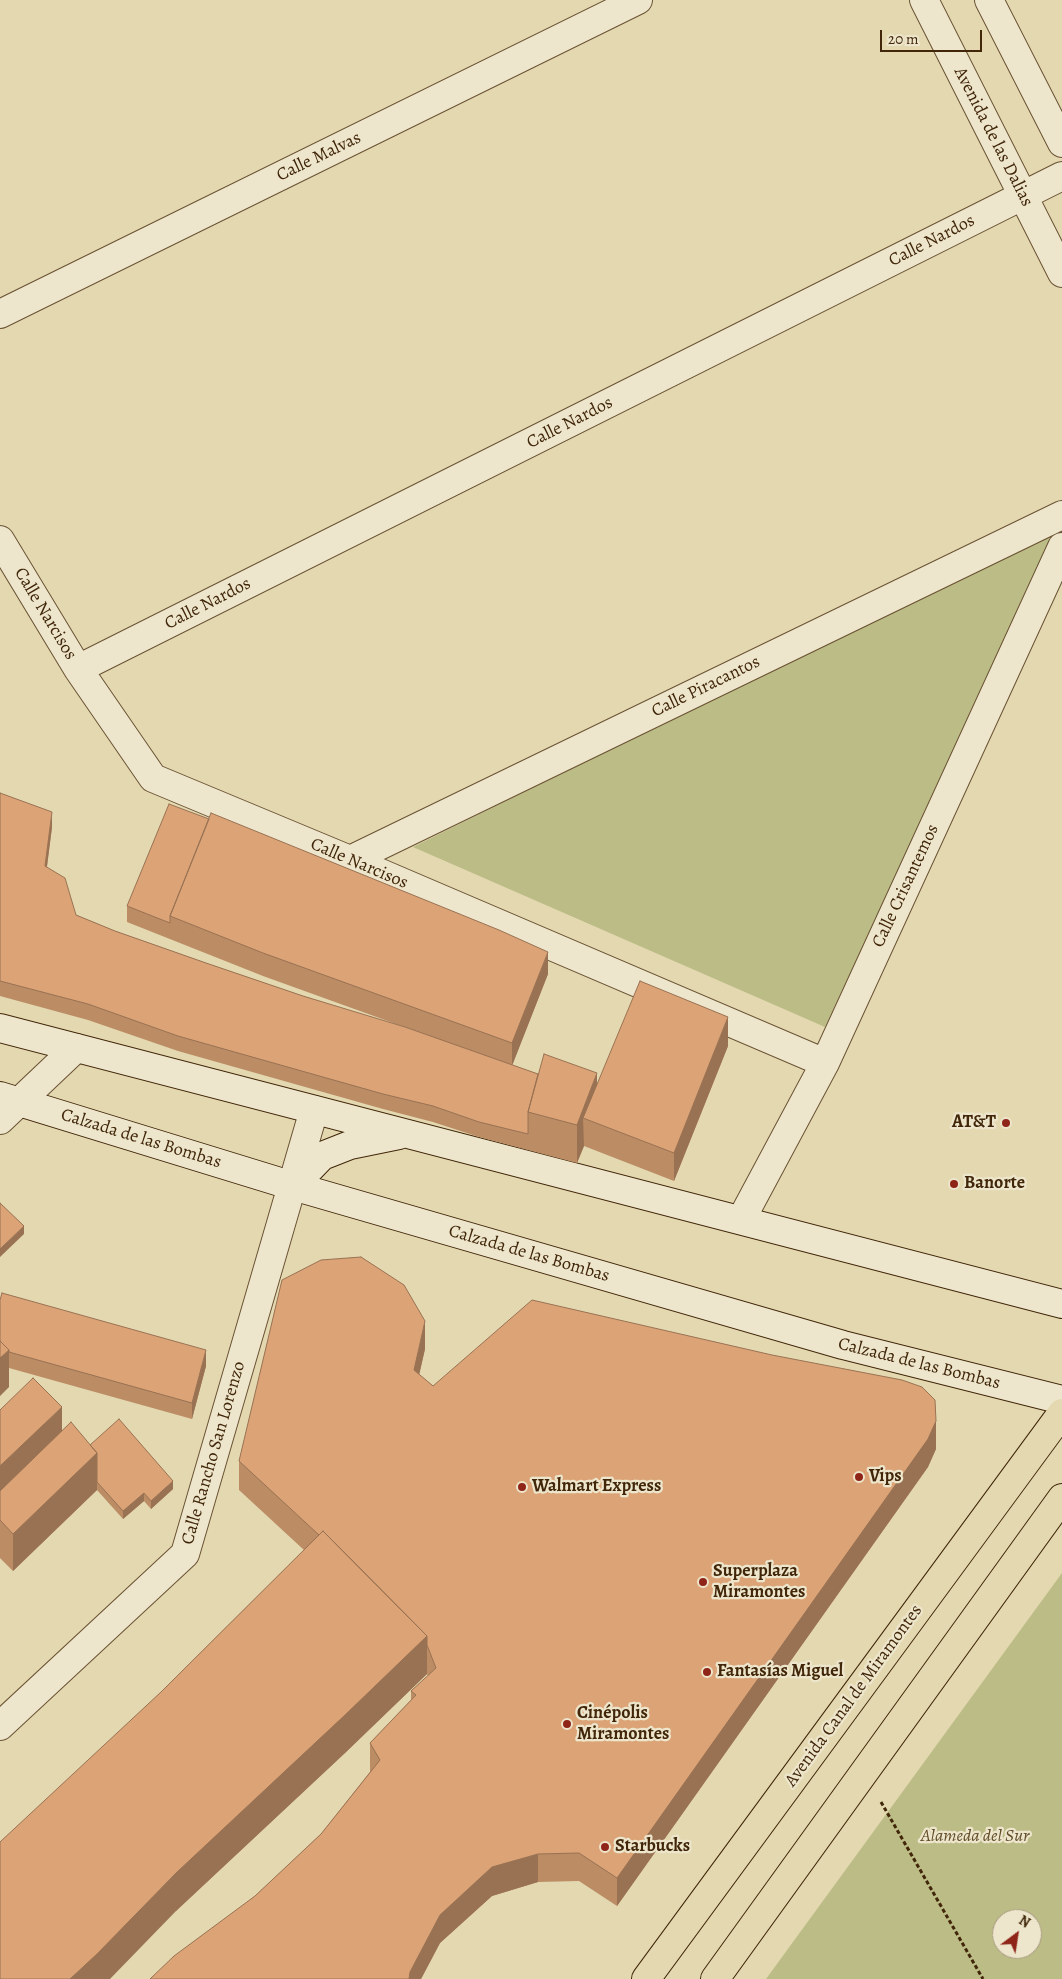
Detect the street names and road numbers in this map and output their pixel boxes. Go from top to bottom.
street label: Avenida de las Dalias [949,64,1037,210]
street label: Calle Malvas [273,127,365,187]
street label: Calle Nardos [885,210,979,272]
street label: Calle Nardos [523,392,617,454]
street label: Calle Narcisos [9,564,81,664]
street label: Calle Nardos [161,573,255,635]
street label: Calle Piracantos [648,651,764,723]
street label: Calle Crisantemos [868,821,944,951]
street label: Calle Narcisos [307,834,411,894]
street label: Calzada de las Bombas [58,1104,224,1174]
street label: Calzada de las Bombas [446,1221,612,1287]
street label: Calzada de las Bombas [836,1333,1002,1395]
street label: Calle Rancho San Lorenzo [177,1359,251,1547]
street label: Avenida Canal de Miramontes [781,1601,927,1791]

